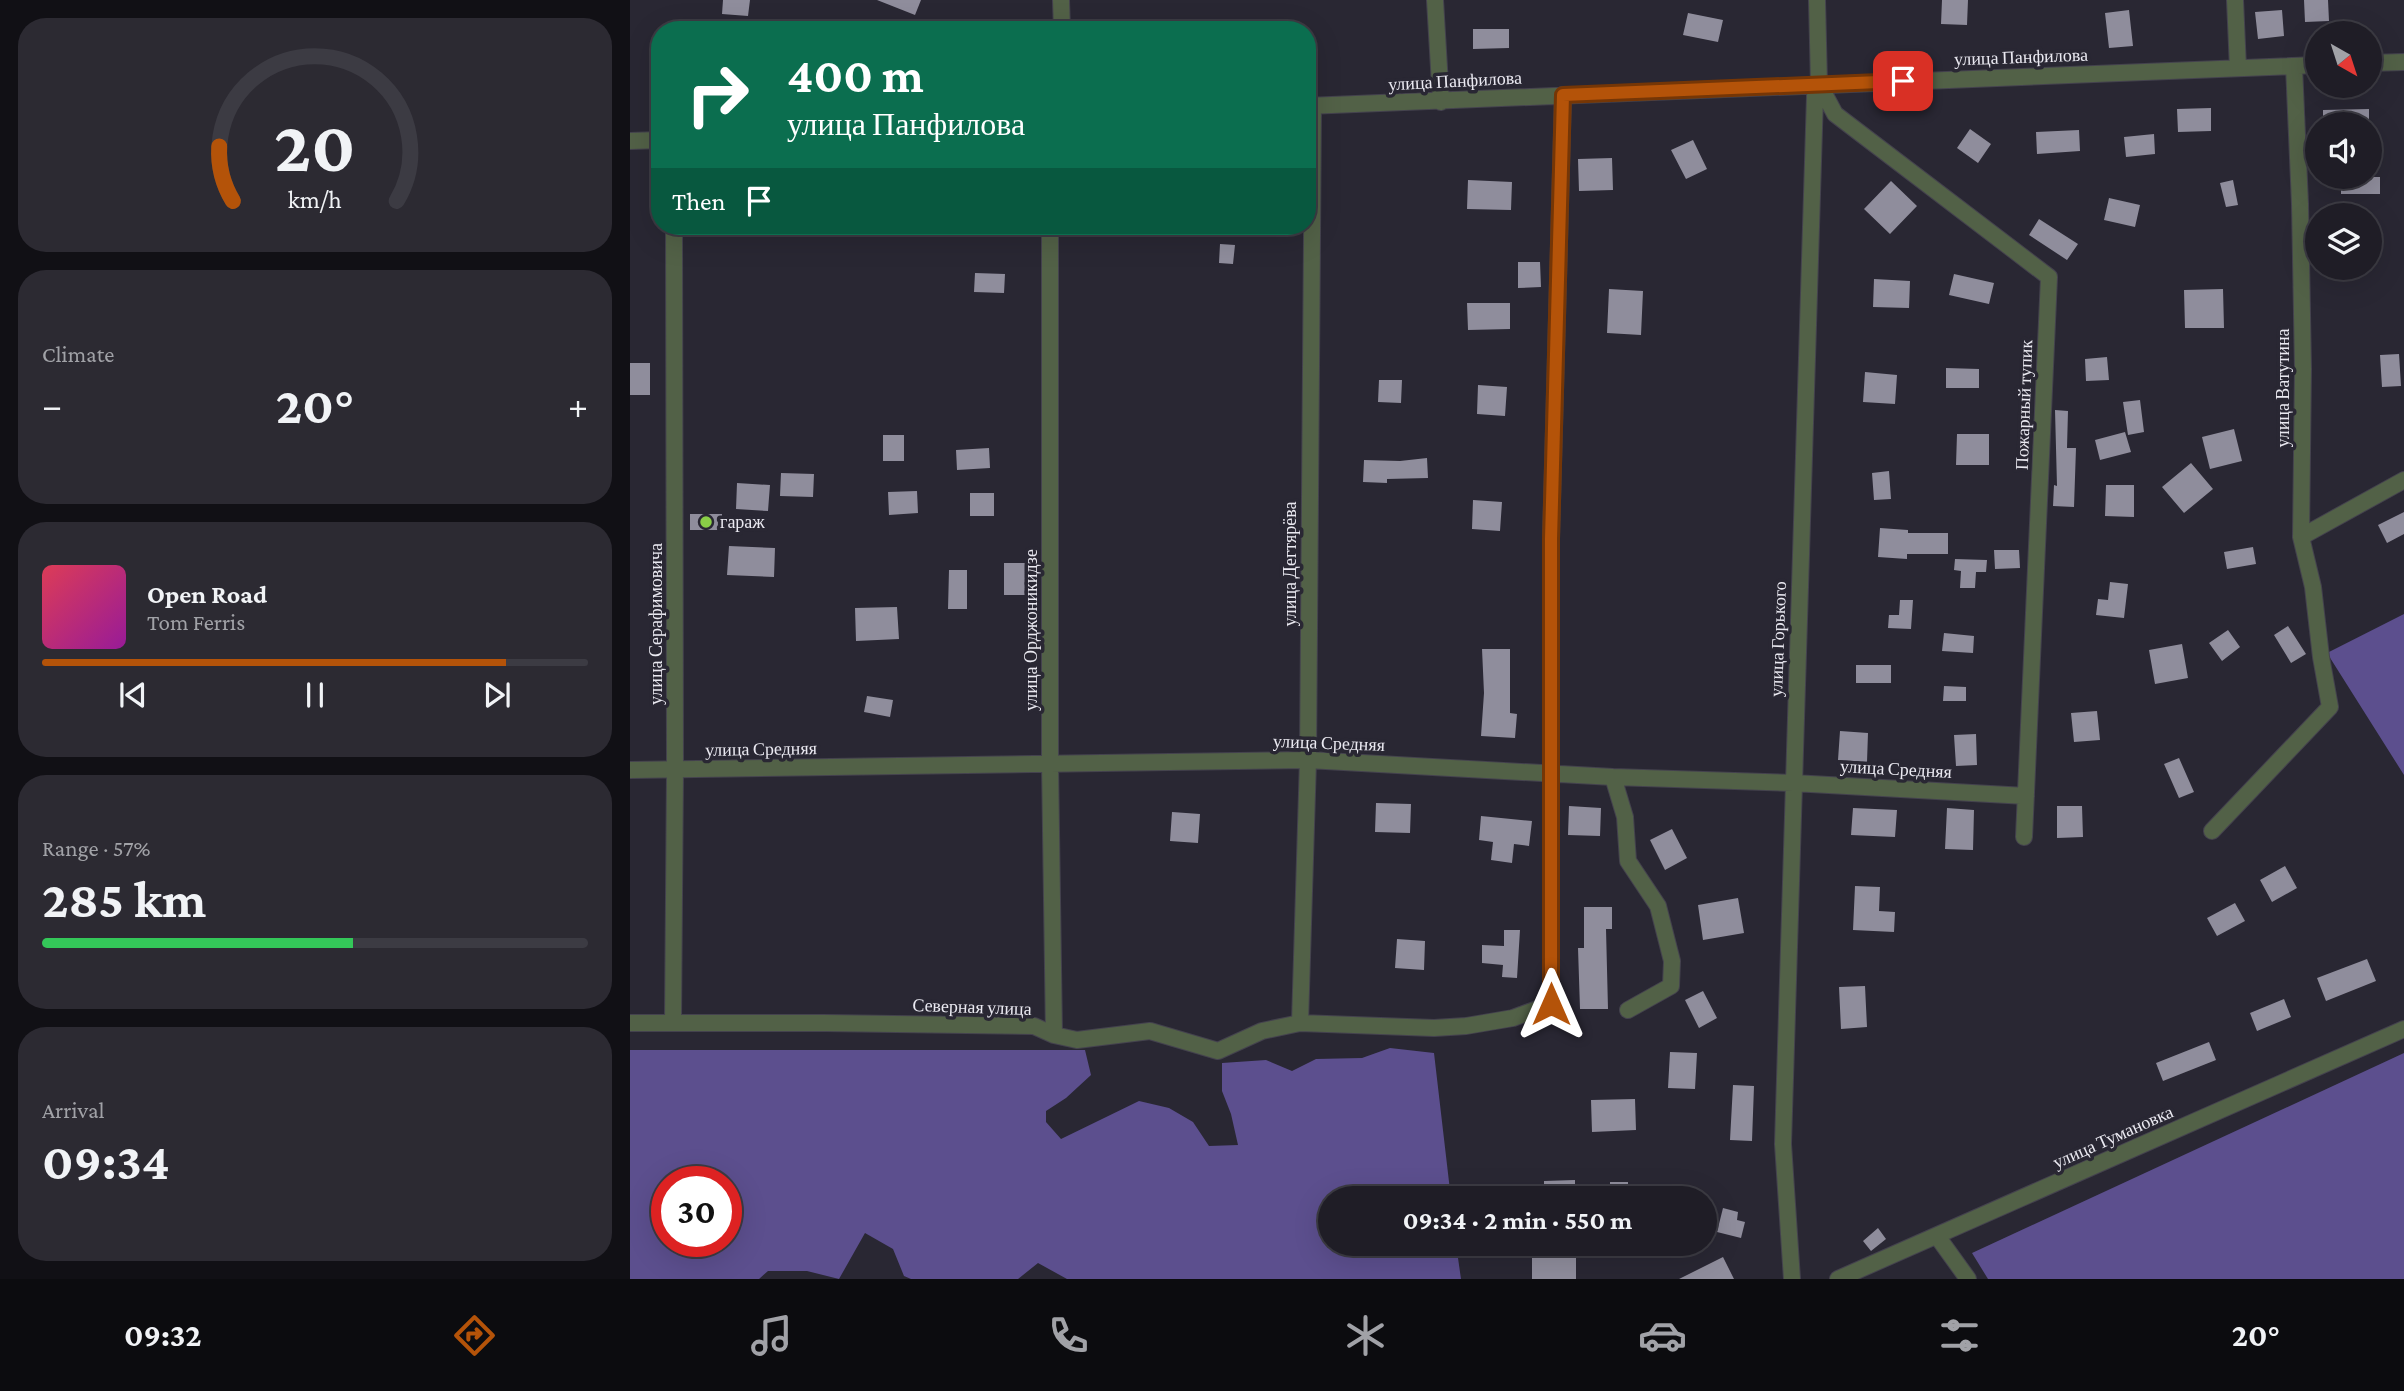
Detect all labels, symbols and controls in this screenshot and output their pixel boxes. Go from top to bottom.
north arrow [2305,21,2382,98]
map controls [2305,21,2382,280]
street label: улица Панфилова [1954,45,2088,69]
text: 400 m [787,48,924,103]
icon: right [672,49,763,140]
pin [1873,51,1933,111]
icon: arrive [1884,62,1922,100]
street label: улица Панфилова [1388,68,1522,94]
text: 20 [274,106,356,187]
text: улица Панфилова [787,106,1025,142]
button: sound [2305,112,2382,189]
icon: arrive [740,182,778,220]
text: km/h [288,186,342,213]
text: Then [672,187,726,216]
button: layers [2305,203,2382,280]
street label: улица Ватутина [2273,328,2293,448]
street label: Пожарный тупик [2012,339,2036,470]
text: Climate [42,341,114,367]
text: 20° [276,376,354,434]
text: − [42,384,62,426]
text: + [568,384,588,426]
street label: улица Дегтярёва [1280,502,1300,626]
place label: гараж [720,512,765,532]
marker: гараж [698,514,714,530]
street label: улица Серафимовича [646,543,666,705]
street label: улица Орджоникидзе [1021,549,1041,711]
text: Open Road [147,580,267,609]
street label: улица Горького [1766,581,1790,697]
text: Tom Ferris [147,609,245,635]
icon: previous [114,676,152,714]
icon: pause [296,676,334,714]
icon: next [478,676,516,714]
street label: улица Средняя [1273,731,1385,755]
street label: улица Средняя [705,738,817,760]
street label: улица Средняя [1840,756,1952,782]
text: Range · 57% [42,835,151,861]
text: 285 km [42,870,206,928]
position arrow [1514,967,1588,1041]
street label: Северная улица [912,995,1032,1019]
text: Arrival [42,1097,105,1123]
street label: улица Тумановка [2050,1102,2176,1172]
text: 09:34 [42,1132,170,1190]
speed limit sign: 30 [651,1166,742,1257]
text: 09:34 · 2 min · 550 m [1403,1206,1632,1235]
icon: directions [450,1311,499,1360]
icon: music [747,1311,796,1360]
icon: phone [1044,1311,1093,1360]
icon: climate [1341,1311,1390,1360]
icon: car [1638,1311,1687,1360]
icon: filters [1935,1311,1984,1360]
text: 09:32 [124,1317,201,1353]
text: 20° [2232,1317,2280,1353]

